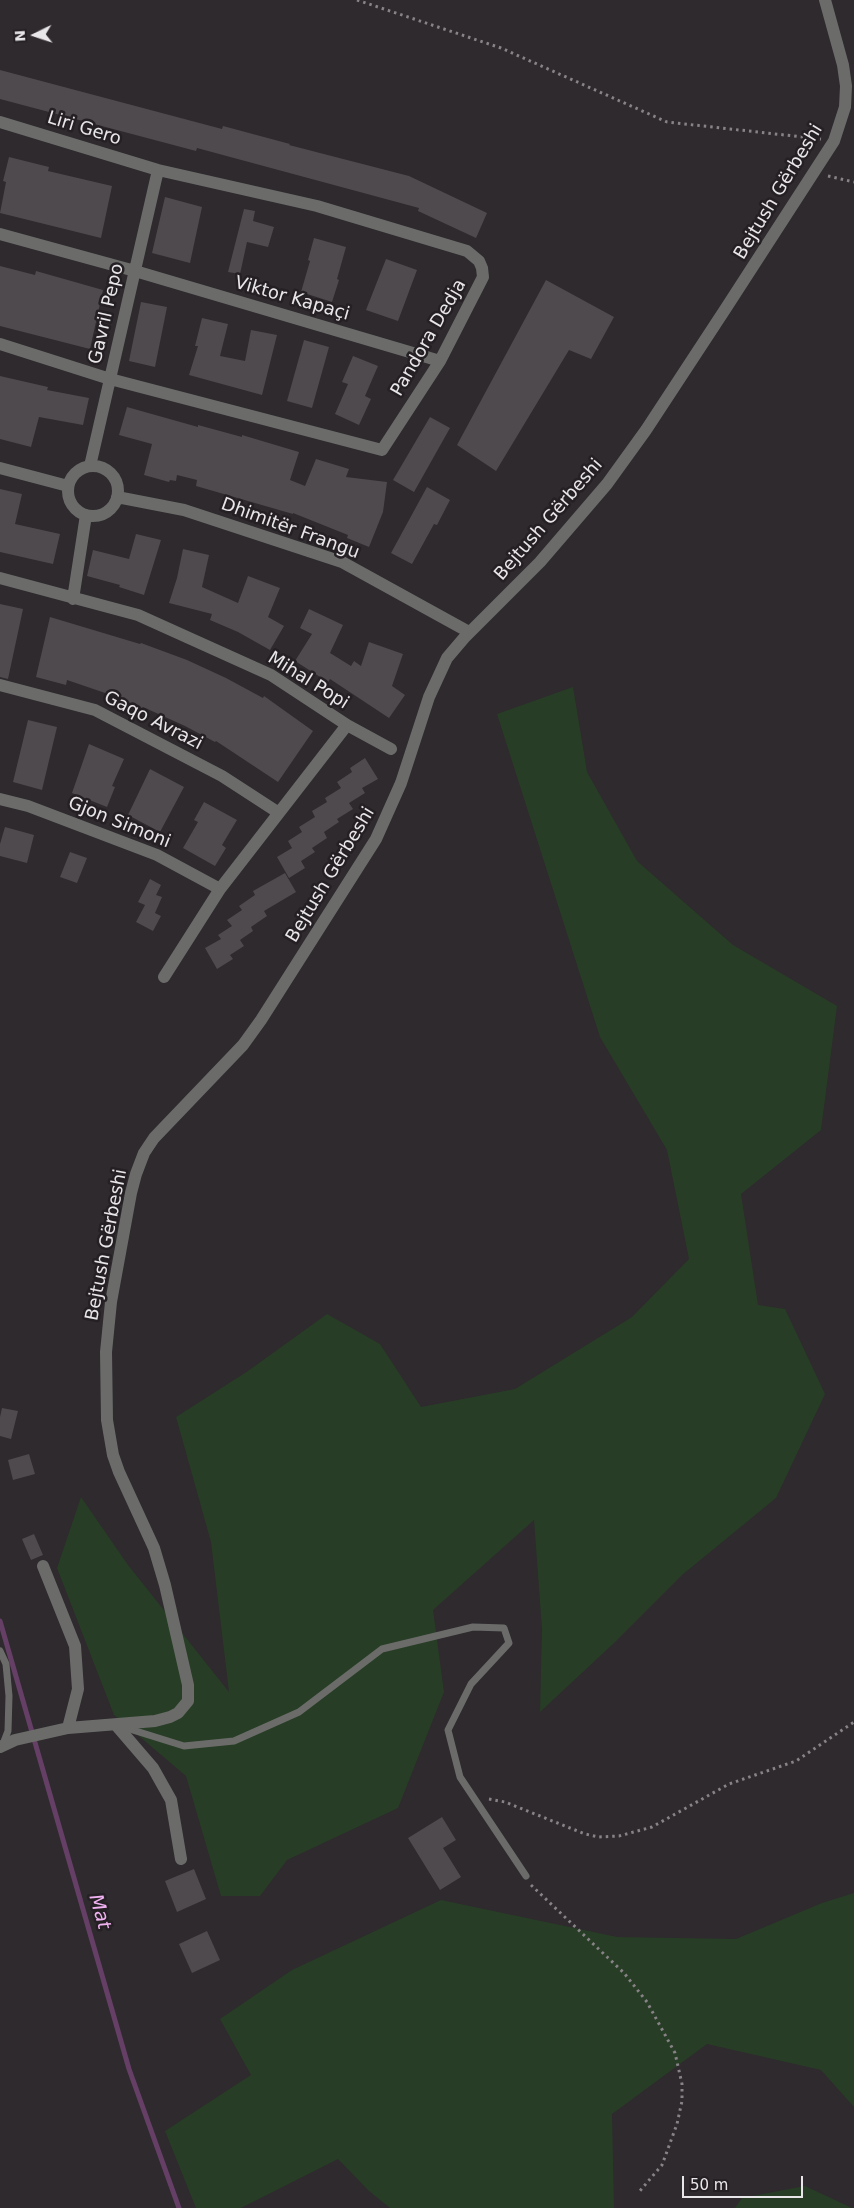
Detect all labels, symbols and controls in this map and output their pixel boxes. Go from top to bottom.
north arrow [10,10,60,60]
text: N [12,30,28,42]
street label: Liri Gero [44,108,124,150]
street label: Bejtush Gërbeshi [730,120,828,264]
street label: Gavril Pepo [85,262,129,366]
street label: Viktor Kapaçi [232,272,352,326]
street label: Pandora Dedja [387,276,471,400]
street label: Bejtush Gërbeshi [490,455,608,585]
street label: Dhimitër Frangu [218,494,362,564]
street label: Mihal Popi [264,648,352,714]
street label: Gaqo Avrazi [100,687,206,755]
street label: Gjon Simoni [65,793,173,853]
street label: Bejtush Gërbeshi [282,803,380,947]
street label: Bejtush Gërbeshi [82,1167,132,1323]
water label: Mat [83,1892,115,1932]
scale bar [684,2166,805,2198]
text: 50 m [690,2176,728,2194]

